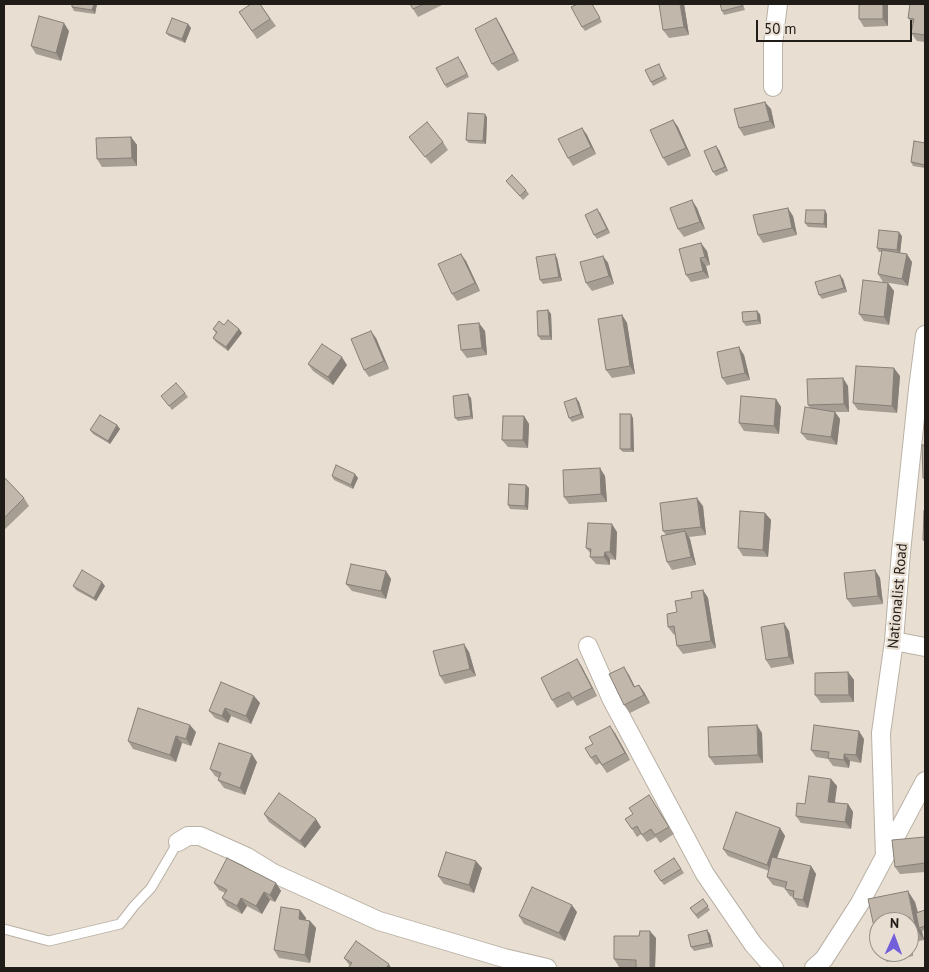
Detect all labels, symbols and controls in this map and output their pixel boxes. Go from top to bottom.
scale bar [759,10,915,42]
text: 50 m [764,19,797,38]
street label: Nationalist Road [884,542,912,650]
north arrow [869,912,919,962]
text: N [890,914,899,932]

